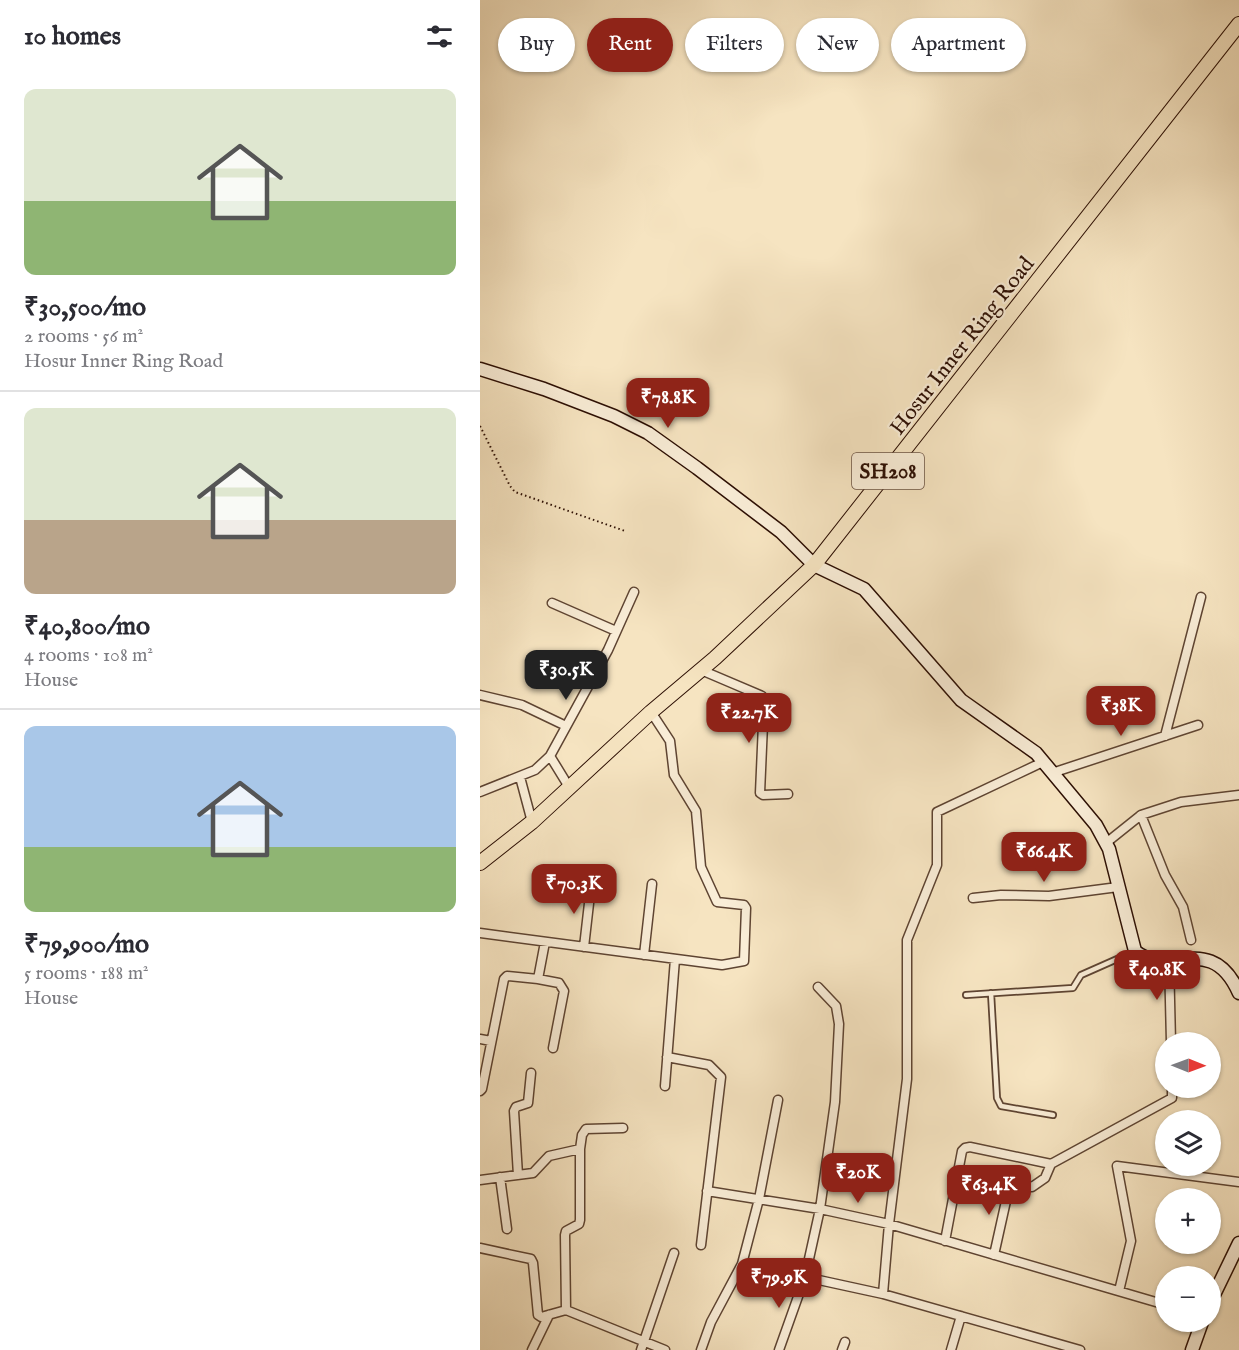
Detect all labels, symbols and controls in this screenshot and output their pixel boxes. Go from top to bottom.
chip: Buy [498,18,575,72]
chip: Rent [587,18,673,72]
chip: Filters [685,18,784,72]
chip: New [796,18,879,72]
chip: Apartment [891,18,1026,72]
text: 10 homes [24,20,121,53]
icon: filters [423,20,456,53]
icon: home [186,128,294,236]
street label: Hosur Inner Ring Road [884,251,1041,441]
text: ₹30,500/mo [24,291,146,324]
text: 2 rooms · 56 m² [24,324,143,349]
text: Hosur Inner Ring Road [24,349,223,374]
pin: ₹78.8K [619,378,717,429]
text: ₹78.8K [640,385,696,410]
icon: home [186,447,294,555]
road number: SH208 [852,453,924,489]
text: ₹40,800/mo [24,610,150,643]
text: 4 rooms · 108 m² [24,643,153,668]
pin: ₹30.5K [517,650,615,701]
text: ₹30.5K [539,657,593,682]
text: House [24,668,78,693]
pin: ₹38K [1085,686,1157,737]
pin: ₹22.7K [700,693,798,744]
text: ₹38K [1100,693,1142,718]
text: ₹22.7K [720,700,778,725]
icon: home [186,765,294,873]
pin: ₹66.4K [995,832,1093,883]
text: ₹66.4K [1015,839,1073,864]
pin: ₹70.3K [525,864,623,915]
text: ₹70.3K [546,871,602,896]
text: ₹79,900/mo [24,928,149,961]
pin: ₹40.8K [1108,950,1206,1001]
text: ₹40.8K [1128,957,1186,982]
text: 5 rooms · 188 m² [24,961,149,986]
text: House [24,986,78,1011]
north arrow [1155,1032,1221,1098]
map controls [1155,1032,1221,1332]
button: layers [1155,1110,1221,1176]
pin: ₹20K [822,1153,894,1204]
text: ₹20K [835,1160,881,1185]
pin: ₹63.4K [940,1165,1038,1216]
text: ₹63.4K [961,1172,1017,1197]
button: + [1155,1188,1221,1254]
pin: ₹79.9K [730,1258,828,1309]
text: ₹79.9K [750,1265,808,1290]
button: − [1155,1266,1221,1332]

